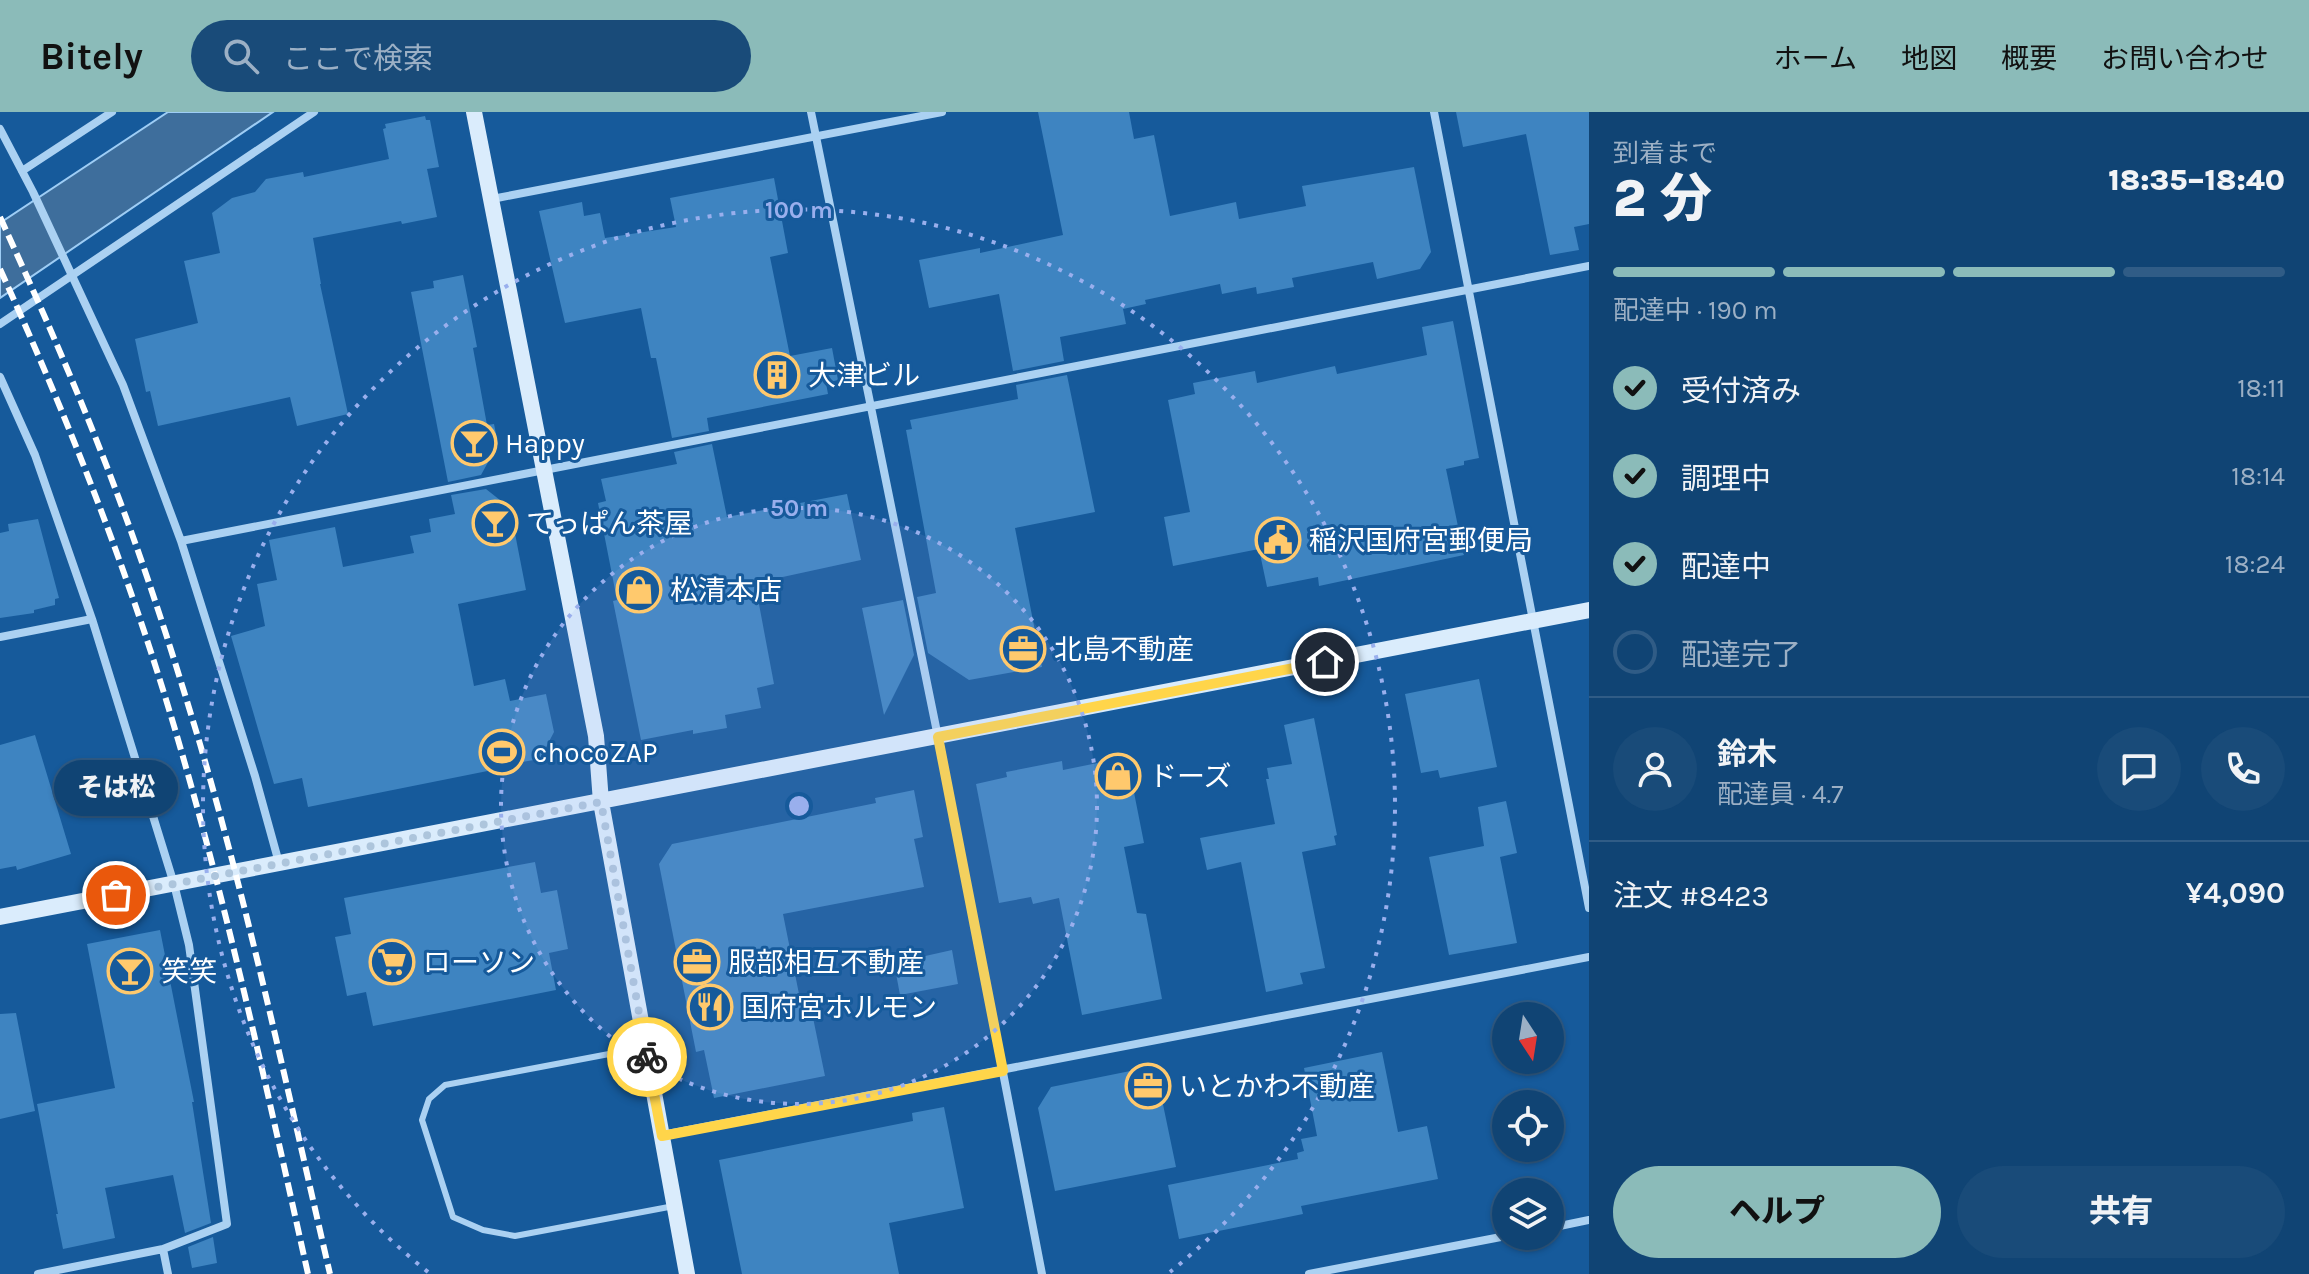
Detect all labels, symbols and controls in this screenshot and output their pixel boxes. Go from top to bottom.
search box [191,20,751,92]
text: Bitely [40,34,143,79]
icon: search [219,34,263,78]
text: ここで検索 [283,41,433,77]
text: ホーム [1774,42,1857,75]
text: 地図 [1901,42,1957,75]
text: 概要 [2001,42,2057,75]
text: お問い合わせ [2101,42,2269,75]
text: 到着まで [1613,138,1717,169]
text: 18:35–18:40 [2108,162,2285,198]
text: 2 分 [1613,168,1712,229]
text: 100 m [765,196,833,224]
text: 配達中 · 190 m [1613,295,1778,326]
building icon: 大津ビル [753,351,801,399]
place label: 大津ビル [808,359,920,392]
icon: check [1613,366,1657,410]
text: 受付済み [1681,373,1801,409]
text: 18:11 [2237,373,2285,404]
bar icon: Happy [450,419,498,467]
place label: Happy [505,427,585,460]
icon: check [1613,454,1657,498]
text: 調理中 [1681,461,1771,497]
text: 18:14 [2231,461,2285,492]
text: 50 m [770,494,828,522]
bar icon: てっぱん茶屋 [471,499,519,547]
place label: てっぱん茶屋 [526,507,692,540]
public building icon: 稲沢国府宮郵便局 [1254,516,1302,564]
place label: 稲沢国府宮郵便局 [1309,524,1533,557]
icon: check [1613,542,1657,586]
text: 配達中 [1681,549,1771,585]
text: 18:24 [2225,549,2285,580]
shop icon: 松清本店 [615,566,663,614]
place label: 松清本店 [670,574,782,607]
office icon: 北島不動産 [999,625,1047,673]
pin [1291,628,1359,696]
place label: 北島不動産 [1054,633,1194,666]
text: 配達完了 [1681,637,1801,673]
icon: home [1303,640,1347,684]
button: person [1613,727,1697,811]
button: chat [2097,727,2181,811]
button: phone [2201,727,2285,811]
sports icon: chocoZAP [478,728,526,776]
place label: chocoZAP [533,736,658,769]
text: 鈴木 [1717,736,1777,772]
shop icon: ドーズ [1094,752,1142,800]
callout: そは松 [54,759,178,815]
place label: ドーズ [1149,760,1232,793]
text: そは松 [77,772,155,803]
text: 配達員 · 4.7 [1717,779,1843,810]
centre of rings [785,792,813,820]
pin [82,861,150,929]
icon: bag [94,873,138,917]
text: ¥4,090 [2186,875,2285,911]
text: 注文 #8423 [1613,878,1769,914]
supermarket icon: ローソン [368,938,416,986]
office icon: 服部相互不動産 [673,938,721,986]
place label: ローソン [423,946,535,979]
place label: 服部相互不動産 [728,946,924,979]
bar icon: 笑笑 [106,947,154,995]
place label: 笑笑 [161,955,217,988]
restaurant icon: 国府宮ホルモン [686,983,734,1031]
place label: 国府宮ホルモン [741,991,937,1024]
north arrow [1492,1002,1564,1074]
map controls [1492,1002,1564,1250]
courier [607,1017,687,1097]
icon: bike [625,1035,669,1079]
office icon: いとかわ不動産 [1124,1062,1172,1110]
place label: いとかわ不動産 [1179,1070,1375,1103]
button: locate [1492,1090,1564,1162]
button: ヘルプ [1613,1166,1941,1258]
button: 共有 [1957,1166,2285,1258]
button: layers [1492,1178,1564,1250]

